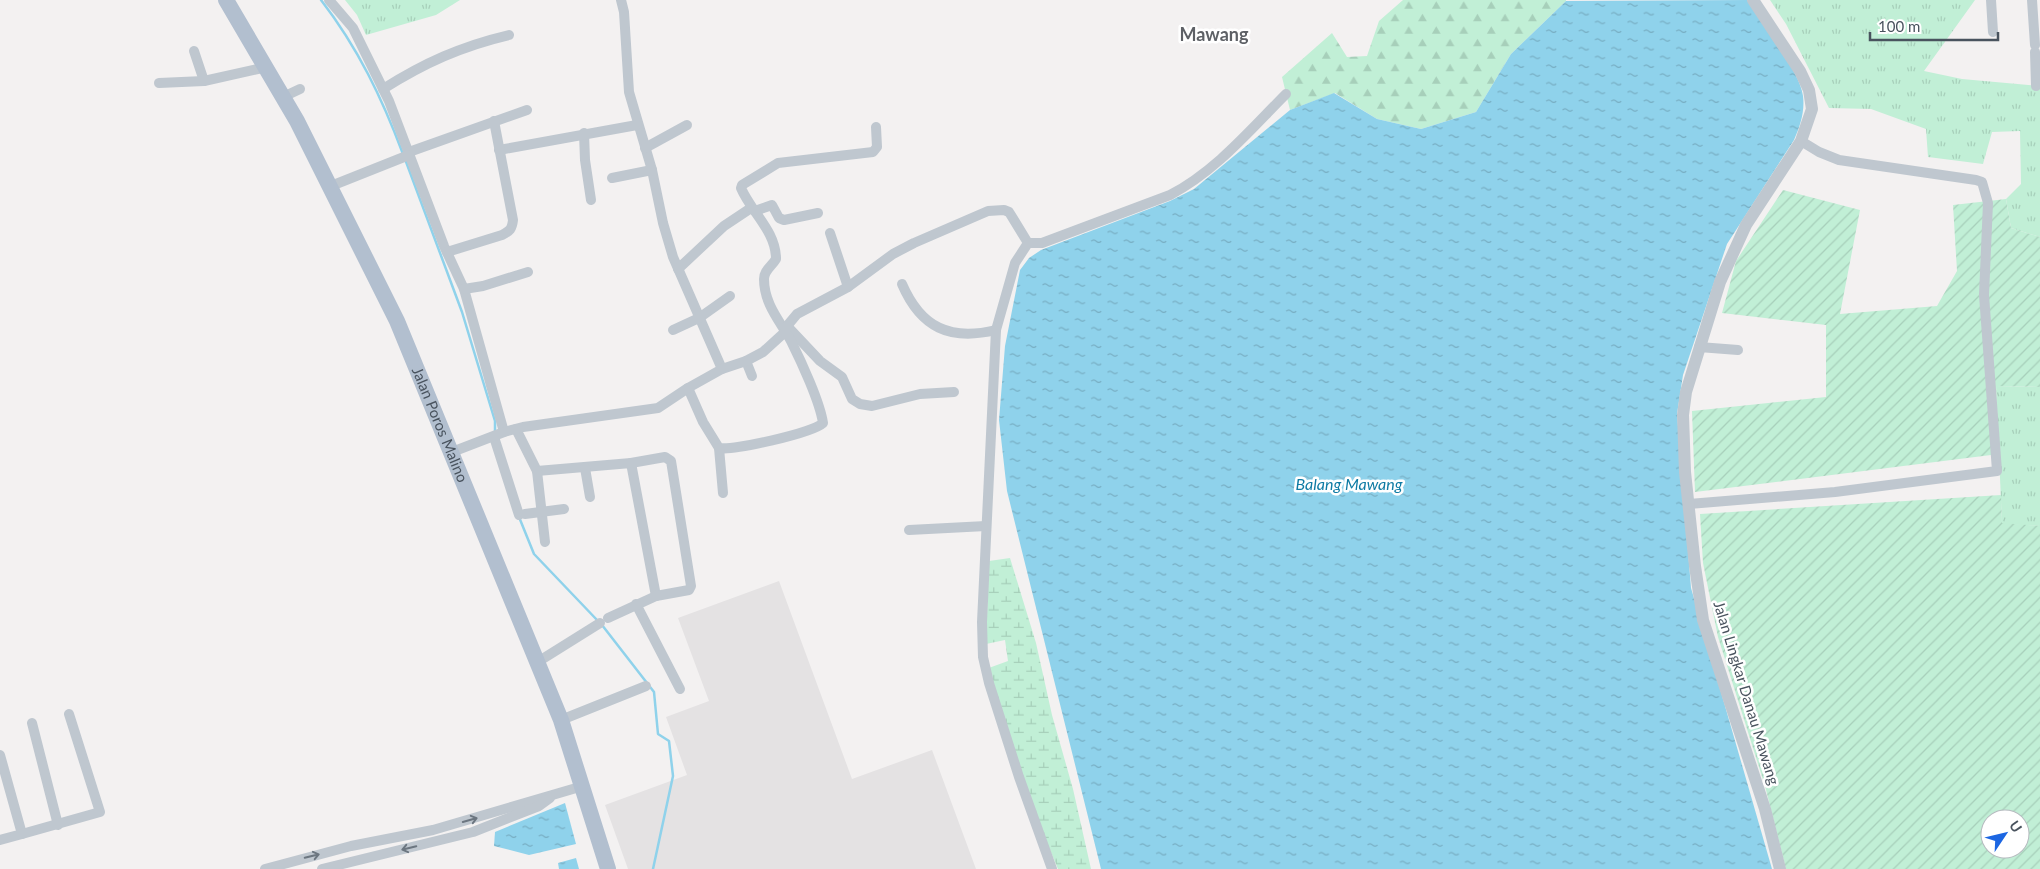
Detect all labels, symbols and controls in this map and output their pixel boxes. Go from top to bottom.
scale bar [1870,10,1998,42]
text: 100 m [1878,17,1920,35]
district label: Mawang [1180,23,1249,45]
street label: Jalan Poros Malino [409,364,472,485]
water label: Balang Mawang [1296,474,1403,493]
street label: Jalan Lingkar Danau Mawang [1710,599,1784,787]
north arrow [1980,809,2030,859]
one-way arrow [462,815,478,825]
text: U [2006,817,2026,835]
one-way arrow [401,844,417,853]
one-way arrow [303,851,319,860]

